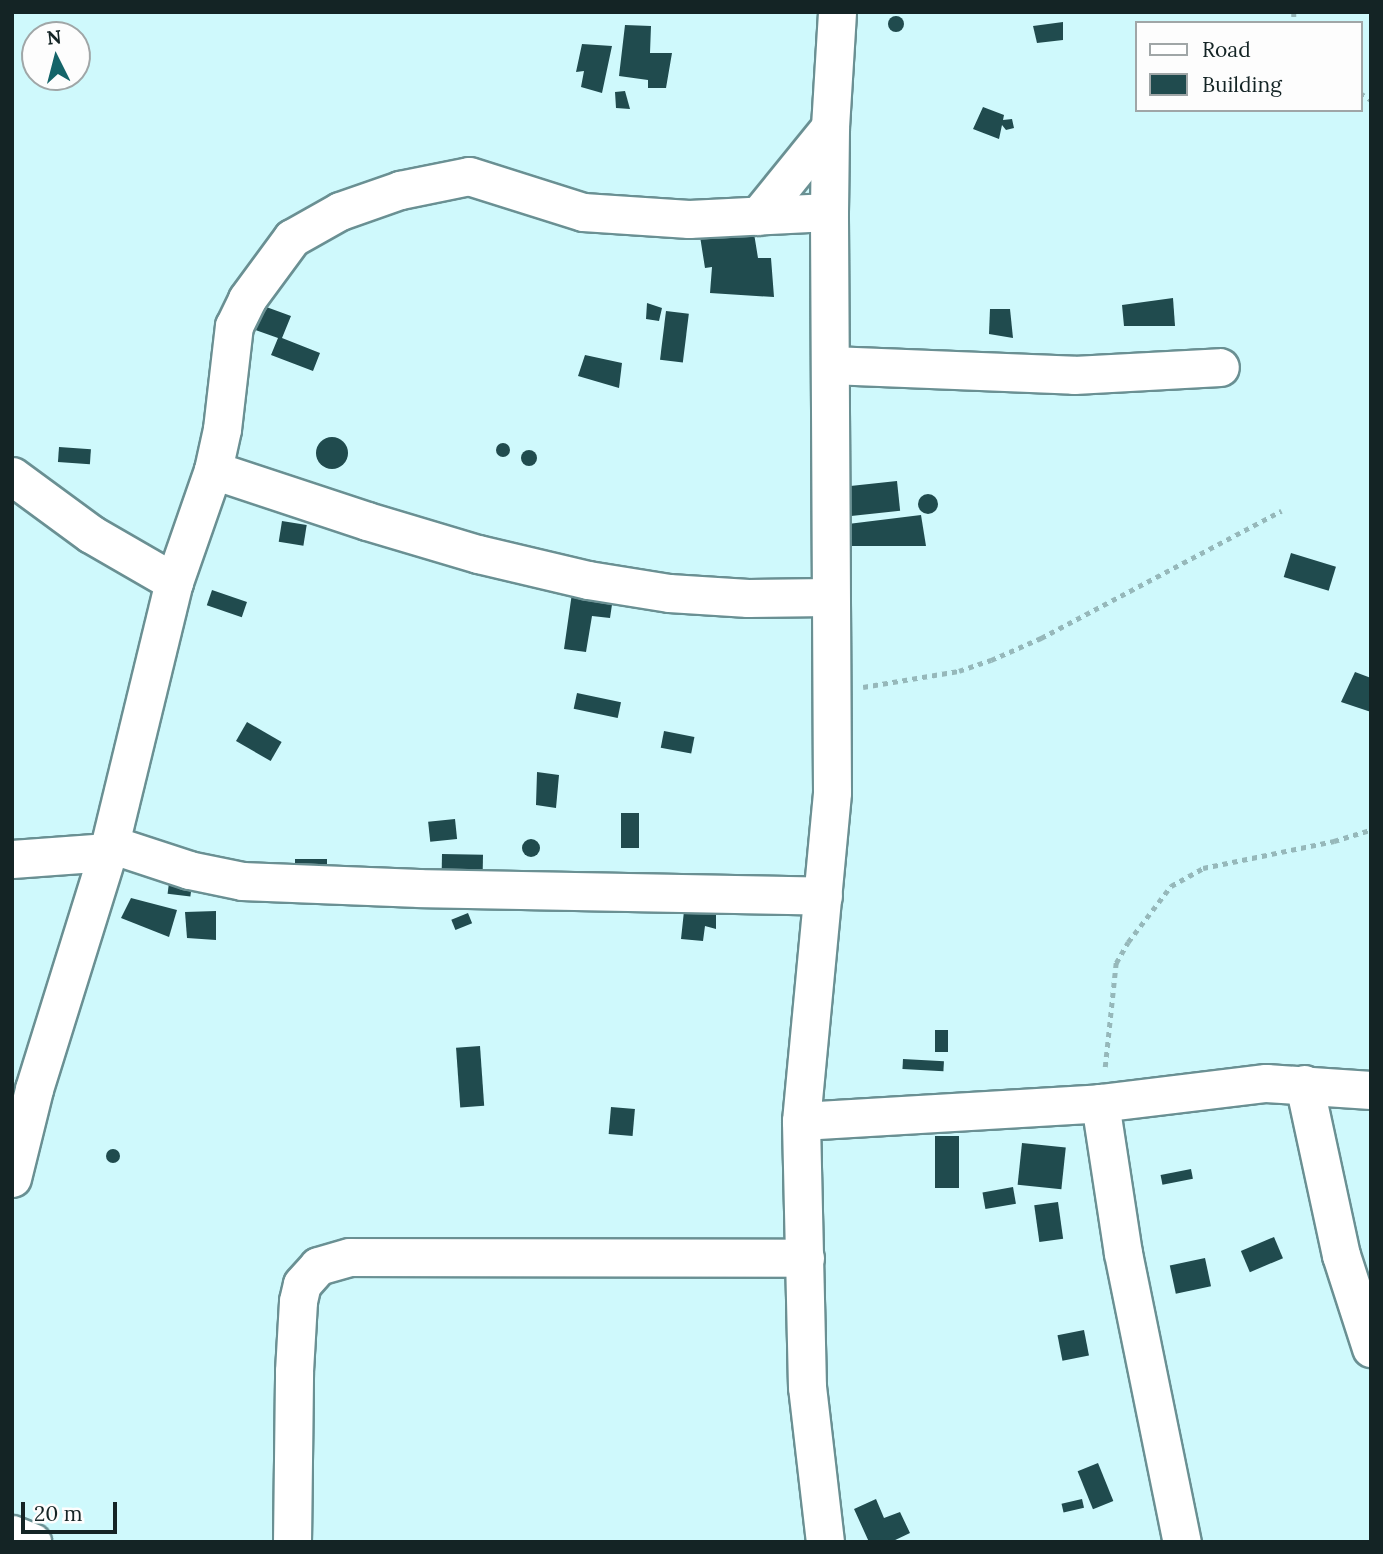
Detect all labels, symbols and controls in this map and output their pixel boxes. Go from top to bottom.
north arrow [21,21,91,91]
legend [1134,21,1362,112]
text: N [45,24,63,50]
text: Road [1202,36,1251,63]
text: Building [1202,71,1282,98]
scale bar [24,1488,121,1532]
text: 20 m [34,1500,83,1527]

